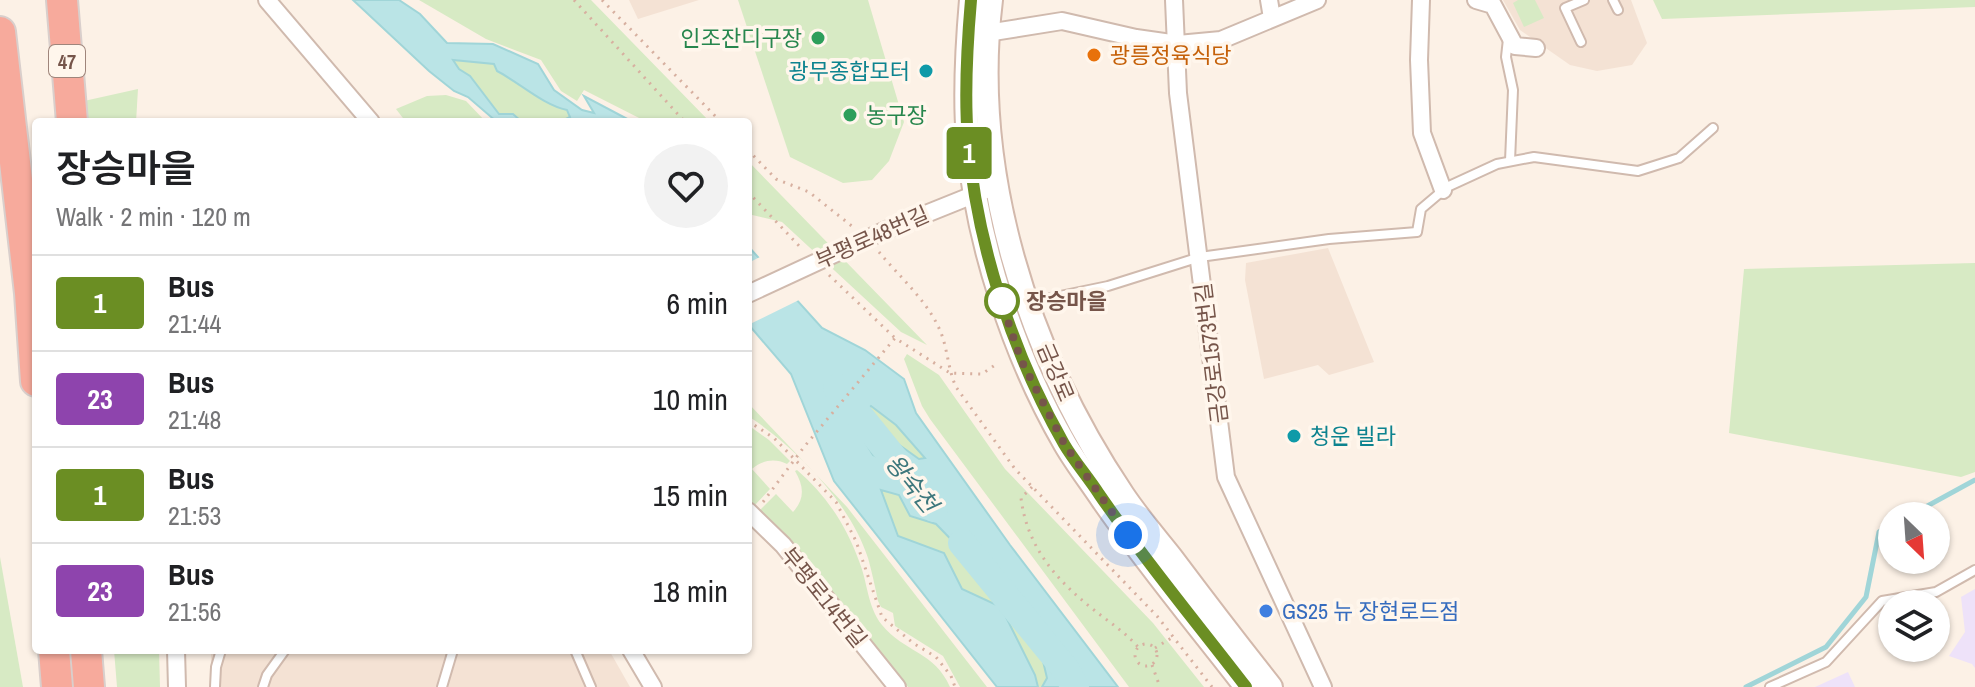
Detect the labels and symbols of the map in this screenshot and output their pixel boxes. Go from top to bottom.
place label: 인조잔디구장 [681,23,802,53]
marker: 인조잔디구장 [809,29,827,47]
place label: 광릉정육식당 [1110,40,1231,70]
road number: 47 [49,45,85,77]
marker: 광릉정육식당 [1085,46,1103,64]
place label: 광무종합모터 [789,56,910,86]
marker: 광무종합모터 [917,62,935,80]
place label: 농구장 [866,100,927,130]
marker: 농구장 [841,106,859,124]
line badge: 1 [943,127,995,179]
street label: 부평로48번길 [811,199,933,275]
street label: 금강로1573번길 [1187,281,1235,425]
marker: 장승마을 [985,284,1019,318]
place label: 장승마을 [1026,286,1107,316]
street label: 금강로 [1030,338,1082,406]
place label: 청운 빌라 [1310,421,1396,451]
marker: 청운 빌라 [1285,427,1303,445]
water label: 왕숙천 [879,447,947,521]
north arrow [1878,502,1950,574]
your location [1108,515,1148,555]
street label: 부평로14번길 [774,540,874,654]
place label: GS25 뉴 장현로드점 [1282,596,1460,626]
marker: GS25 뉴 장현로드점 [1257,602,1275,620]

